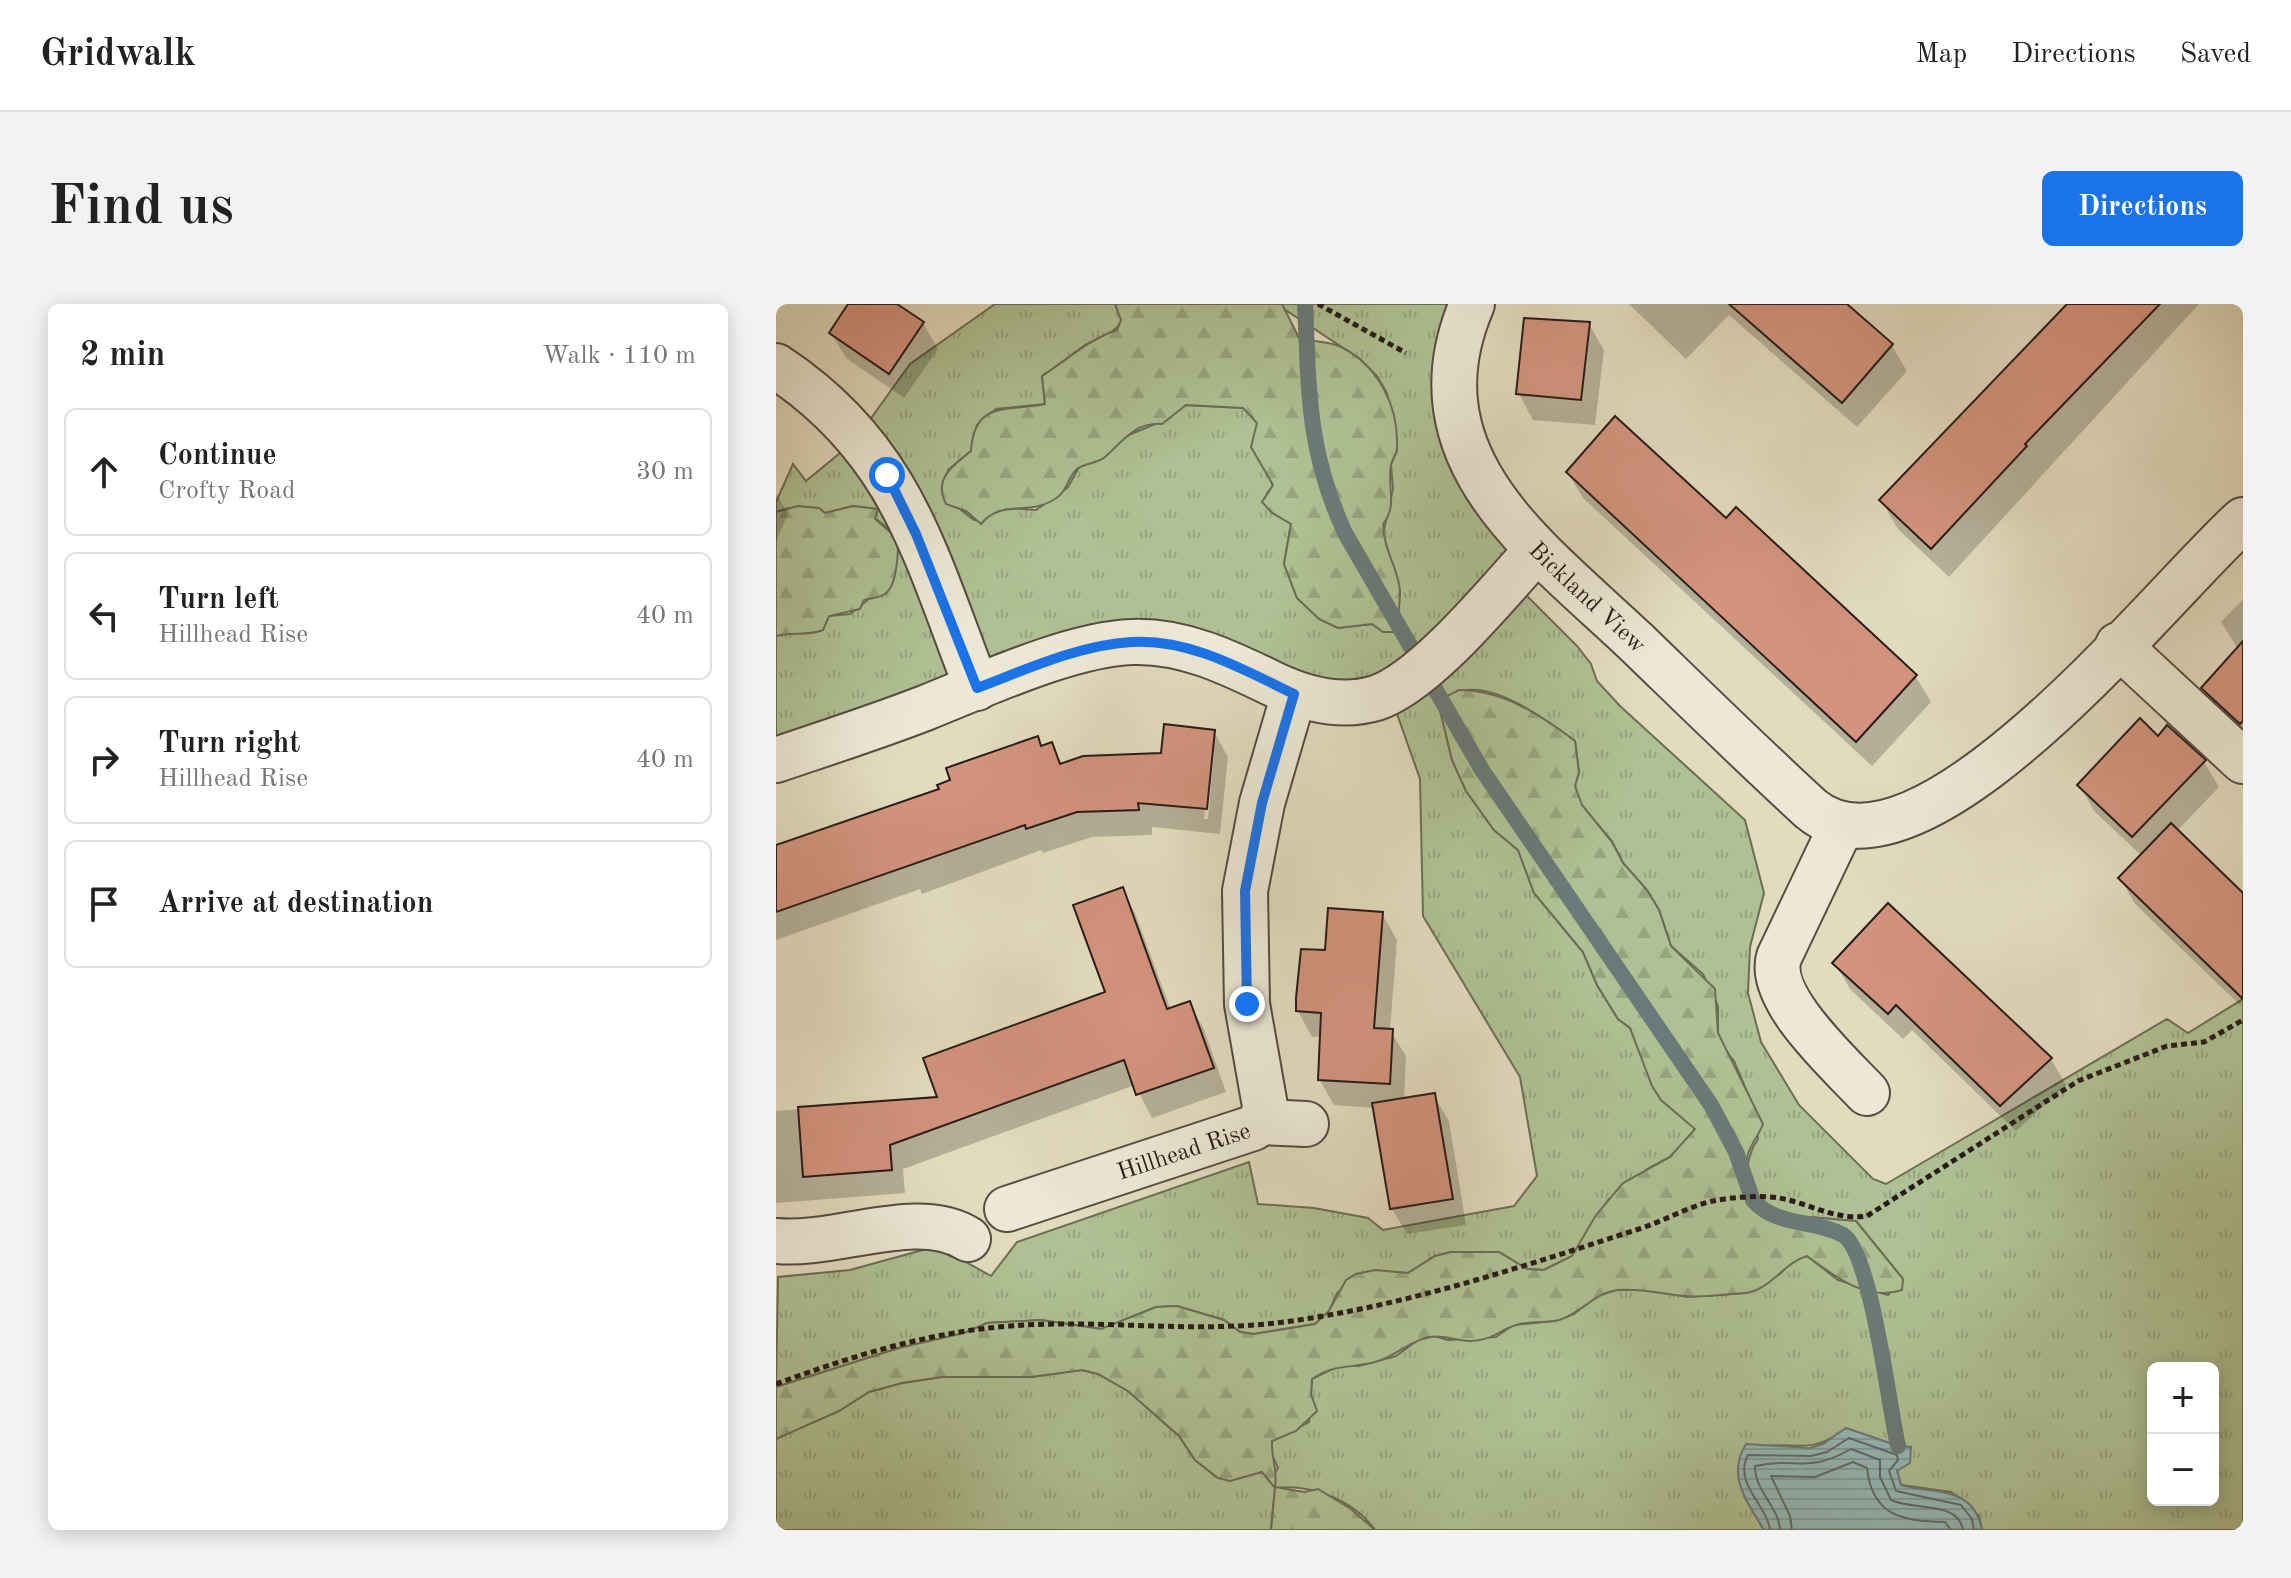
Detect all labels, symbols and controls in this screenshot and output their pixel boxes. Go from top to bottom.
text: Gridwalk [40,36,196,74]
text: Map [1915,41,1967,69]
text: Directions [2011,41,2136,69]
text: Saved [2180,41,2251,69]
button: Directions [2042,171,2243,246]
text: Find us [48,180,234,236]
text: 2 min [80,339,165,373]
text: Walk · 110 m [542,343,696,369]
text: Continue [158,441,277,471]
icon: ahead [82,450,126,494]
route start [869,457,905,493]
text: 30 m [636,459,694,485]
text: Crofty Road [158,478,296,504]
street label: Bickland View [1523,538,1650,659]
text: Turn left [158,585,279,615]
icon: left [82,594,126,638]
text: 40 m [636,603,694,629]
text: Hillhead Rise [158,622,308,648]
text: Turn right [158,729,300,759]
icon: right [82,738,126,782]
text: 40 m [636,747,694,773]
text: Hillhead Rise [158,766,308,792]
icon: arrive [82,882,126,926]
text: Arrive at destination [158,889,433,919]
route end [1229,986,1265,1022]
street label: Hillhead Rise [1115,1120,1254,1186]
map controls [2147,1362,2219,1506]
button: + [2147,1362,2219,1434]
button: − [2147,1434,2219,1506]

